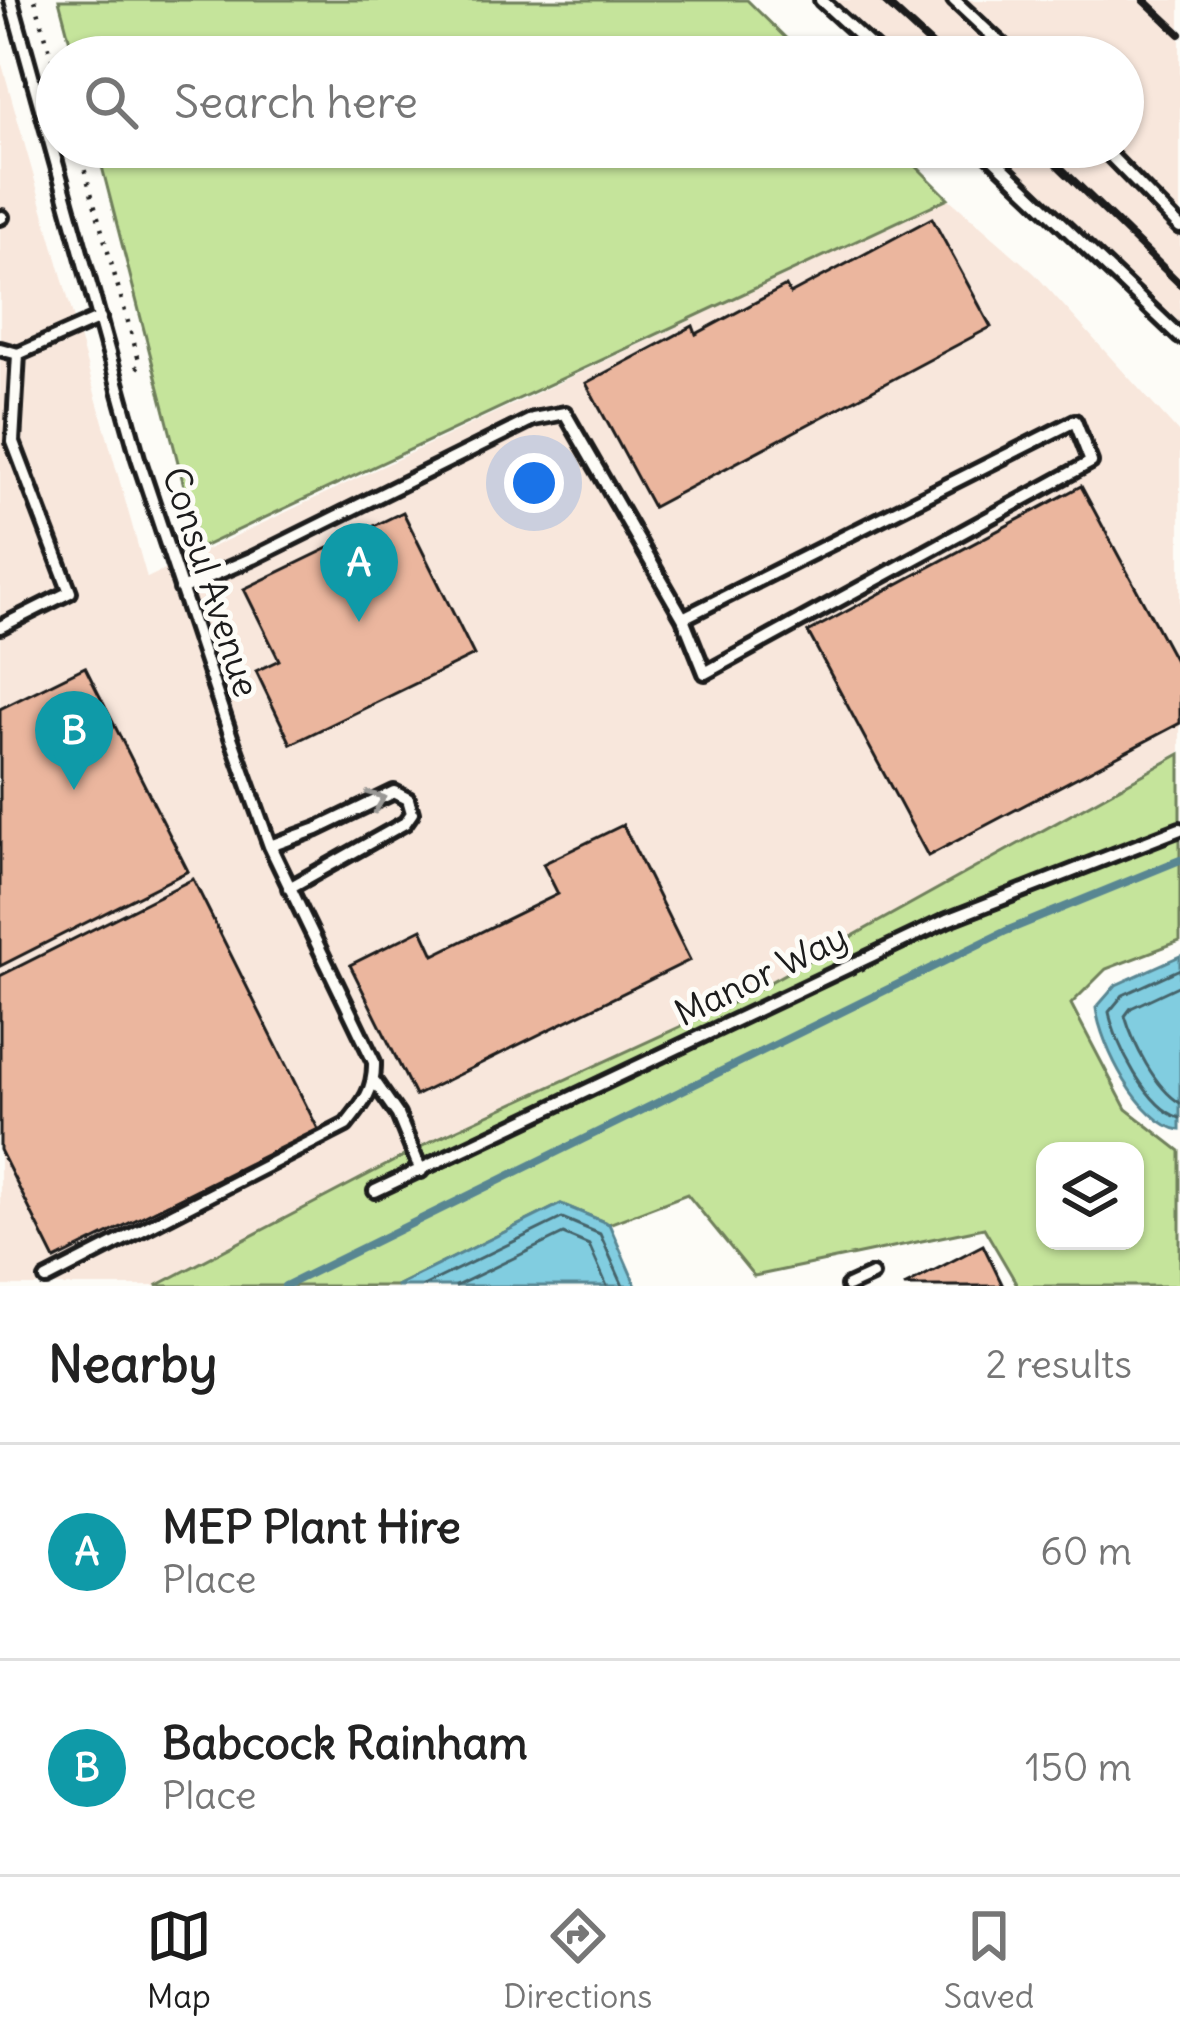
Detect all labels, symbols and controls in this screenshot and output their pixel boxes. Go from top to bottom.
search box [36,36,1144,168]
icon: search [78,69,144,135]
text: Search here [174,74,418,130]
your location [504,453,564,513]
street label: Consul Avenue [153,461,269,703]
pin: A [320,523,398,622]
pin: B [35,691,113,790]
one-way arrow [365,790,386,815]
street label: Manor Way [667,914,855,1036]
map controls [1036,1142,1144,1250]
button: layers [1036,1142,1144,1250]
text: Nearby [48,1332,217,1396]
text: 2 results [985,1340,1132,1389]
text: MEP Plant Hire [162,1499,461,1555]
text: A [74,1527,100,1576]
text: 60 m [1040,1527,1132,1576]
text: Place [162,1555,256,1604]
text: Babcock Rainham [162,1715,528,1771]
text: B [74,1743,100,1792]
text: 150 m [1025,1743,1132,1792]
text: Place [162,1771,256,1820]
tab: Map [146,1903,212,2017]
tab: Directions [503,1903,652,2017]
tab: Saved [944,1903,1034,2017]

